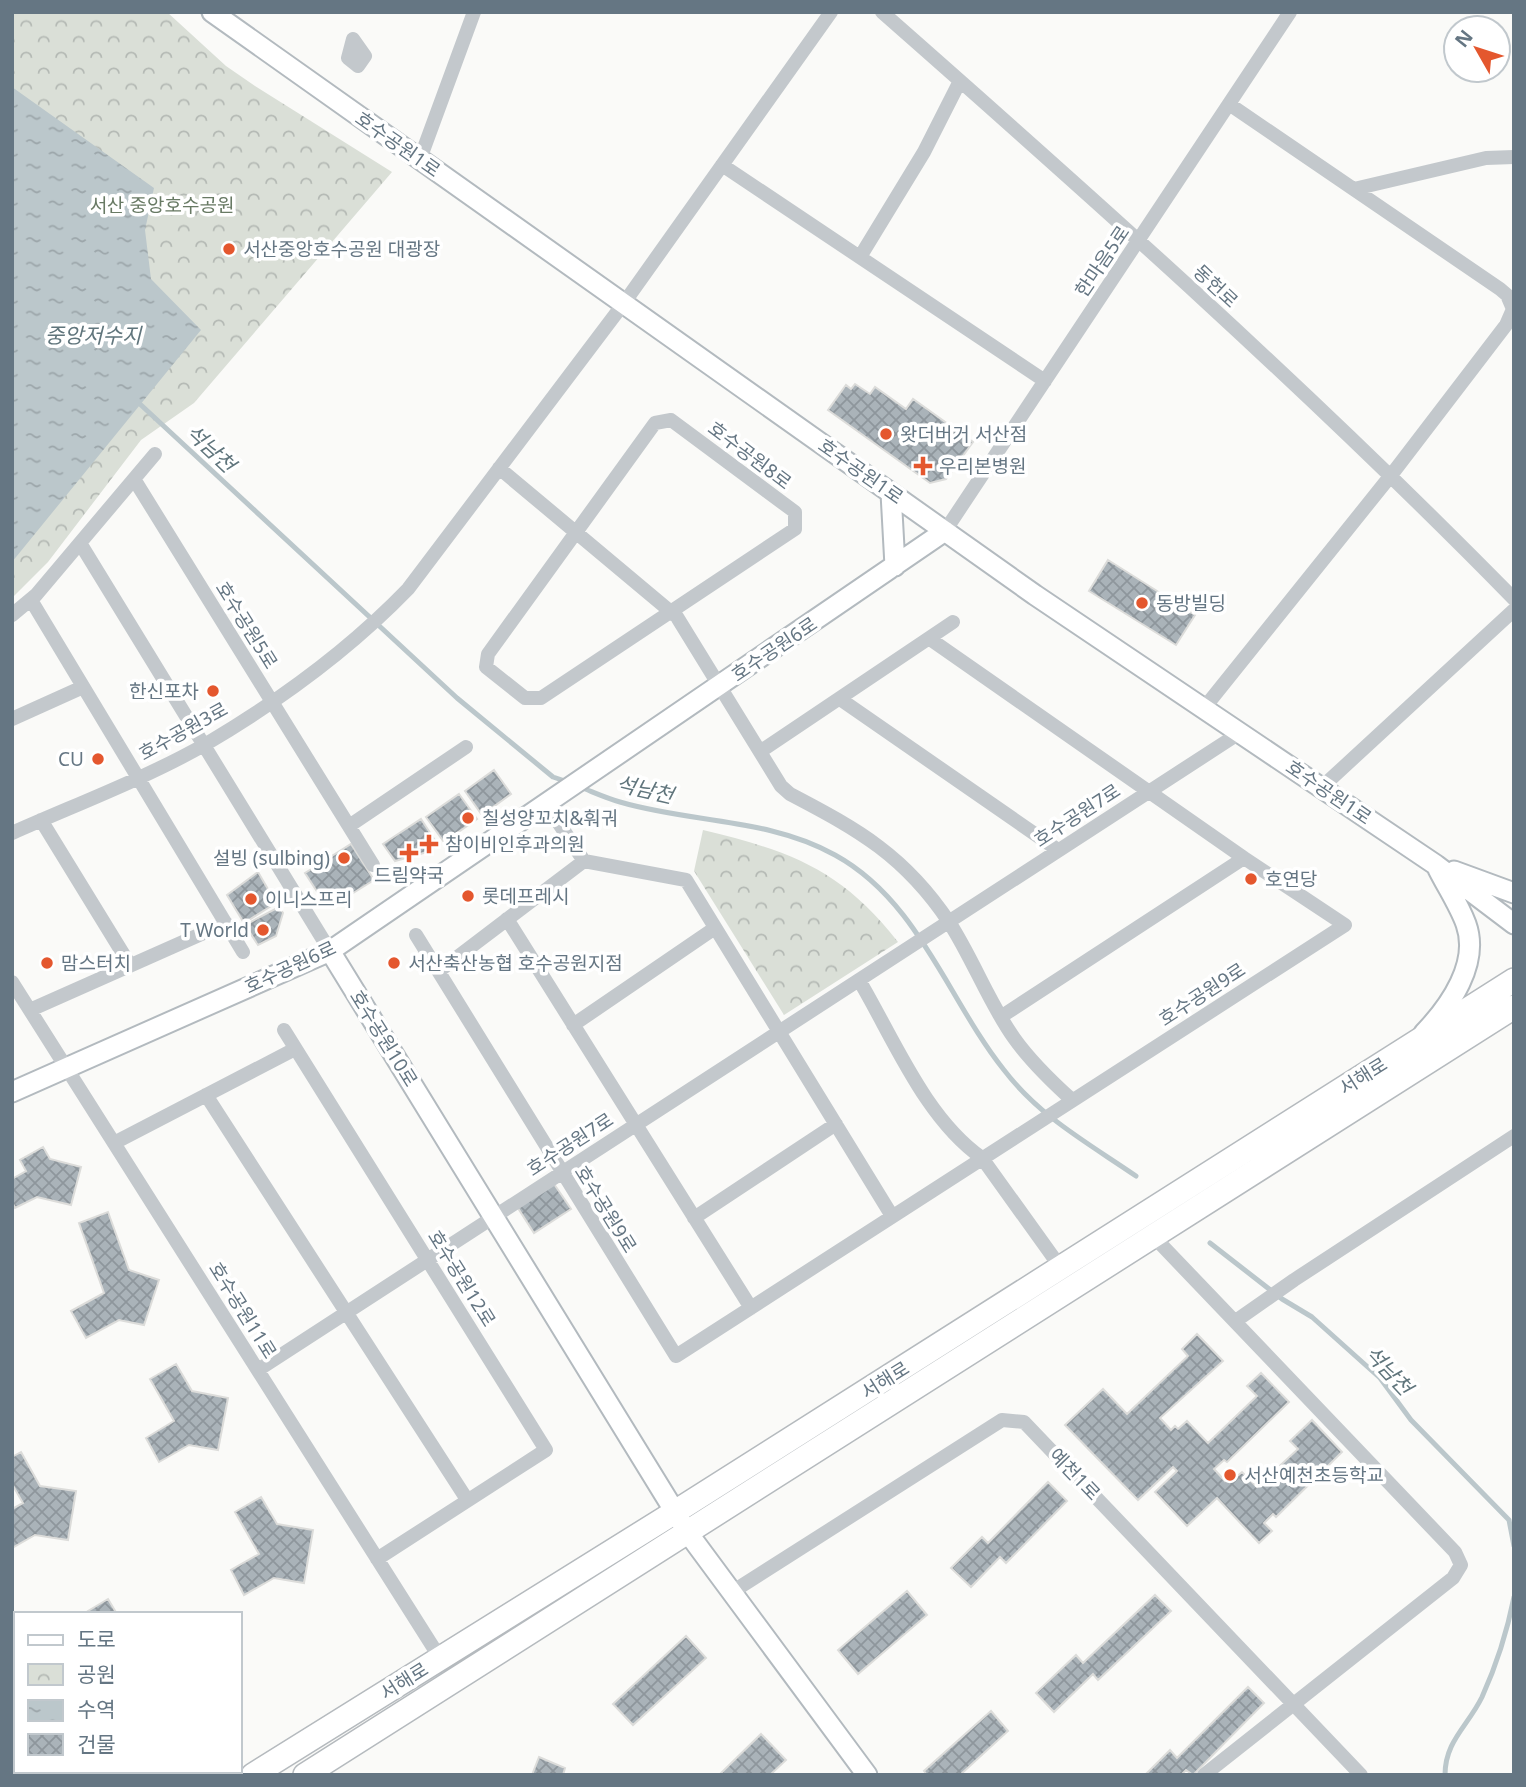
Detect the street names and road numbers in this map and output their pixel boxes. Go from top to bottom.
street label: 호수공원1로 [350,105,446,183]
street label: 한마음5로 [1069,220,1135,302]
street label: 동헌로 [1188,259,1244,313]
street label: 호수공원8로 [703,415,797,495]
street label: 호수공원1로 [813,432,909,510]
street label: 호수공원5로 [210,576,284,674]
street label: 호수공원6로 [726,611,822,687]
street label: 호수공원3로 [134,696,232,766]
street label: 호수공원1로 [1281,754,1377,830]
street label: 호수공원7로 [1029,777,1125,853]
street label: 호수공원6로 [240,934,340,1000]
street label: 호수공원9로 [1154,956,1250,1032]
street label: 호수공원10로 [344,985,424,1091]
street label: 서해로 [1334,1051,1392,1101]
street label: 호수공원7로 [522,1106,618,1182]
street label: 호수공원9로 [569,1160,643,1258]
street label: 호수공원12로 [422,1225,502,1331]
street label: 호수공원11로 [203,1257,283,1363]
street label: 서해로 [856,1355,914,1405]
street label: 예천1로 [1044,1442,1106,1506]
street label: 서해로 [375,1656,433,1706]

